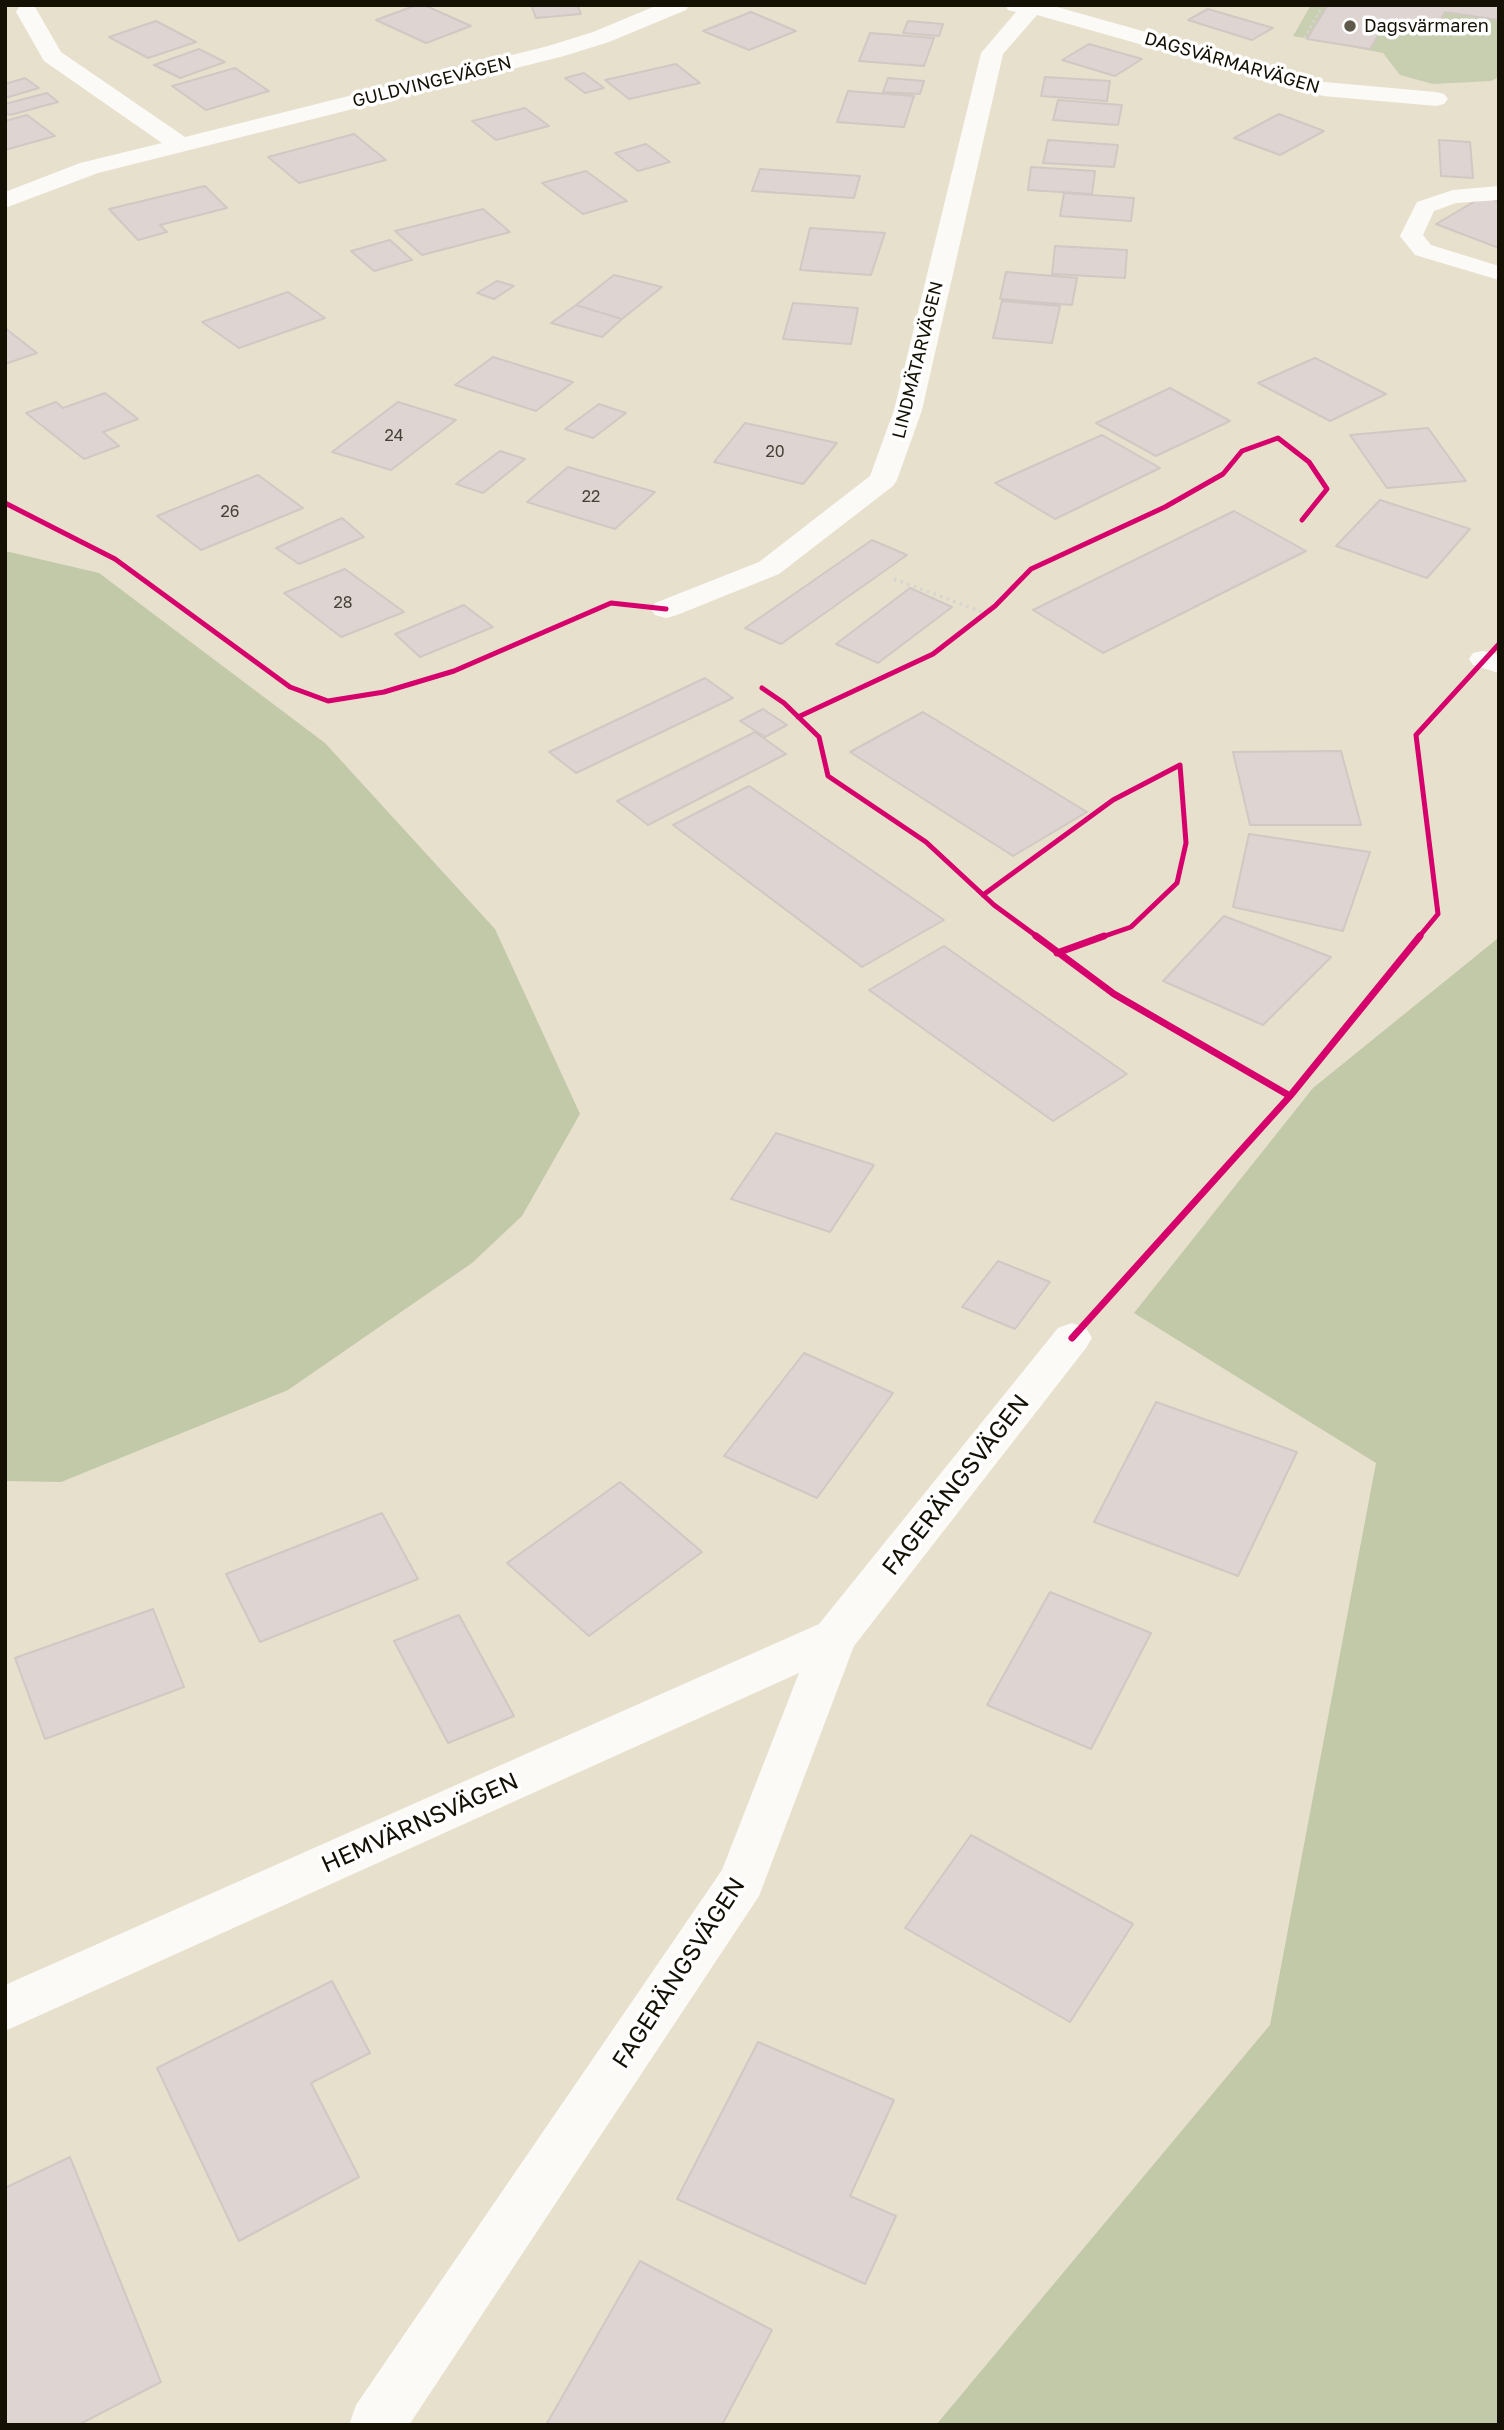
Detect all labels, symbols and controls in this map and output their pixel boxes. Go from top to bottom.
place label: Dagsvärmaren [1364,15,1489,37]
marker: Dagsvärmaren [1342,18,1358,34]
street label: DAGSVÄRMARVÄGEN [1142,28,1322,98]
street label: GULDVINGEVÄGEN [350,52,514,112]
street label: LINDMÄTARVÄGEN [888,279,948,441]
house number: 24 [384,426,404,446]
house number: 20 [765,442,785,462]
house number: 22 [582,487,600,507]
house number: 26 [221,502,239,522]
house number: 28 [333,593,353,613]
street label: FAGERÄNGSVÄGEN [876,1389,1036,1581]
street label: HEMVÄRNSVÄGEN [317,1767,523,1879]
street label: FAGERÄNGSVÄGEN [607,1872,751,2074]

